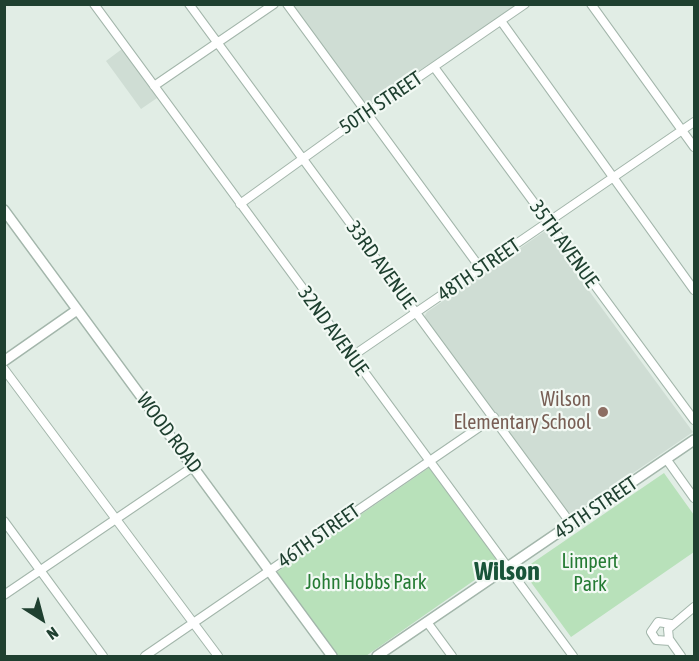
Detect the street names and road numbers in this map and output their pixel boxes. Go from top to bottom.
street label: 50TH STREET [335,67,427,139]
street label: 35TH AVENUE [524,196,604,292]
street label: 33RD AVENUE [341,216,421,314]
street label: 48TH STREET [433,234,525,306]
street label: 32ND AVENUE [293,282,373,380]
street label: WOOD ROAD [131,388,207,478]
street label: 45TH STREET [550,472,642,544]
street label: 46TH STREET [273,499,365,573]

